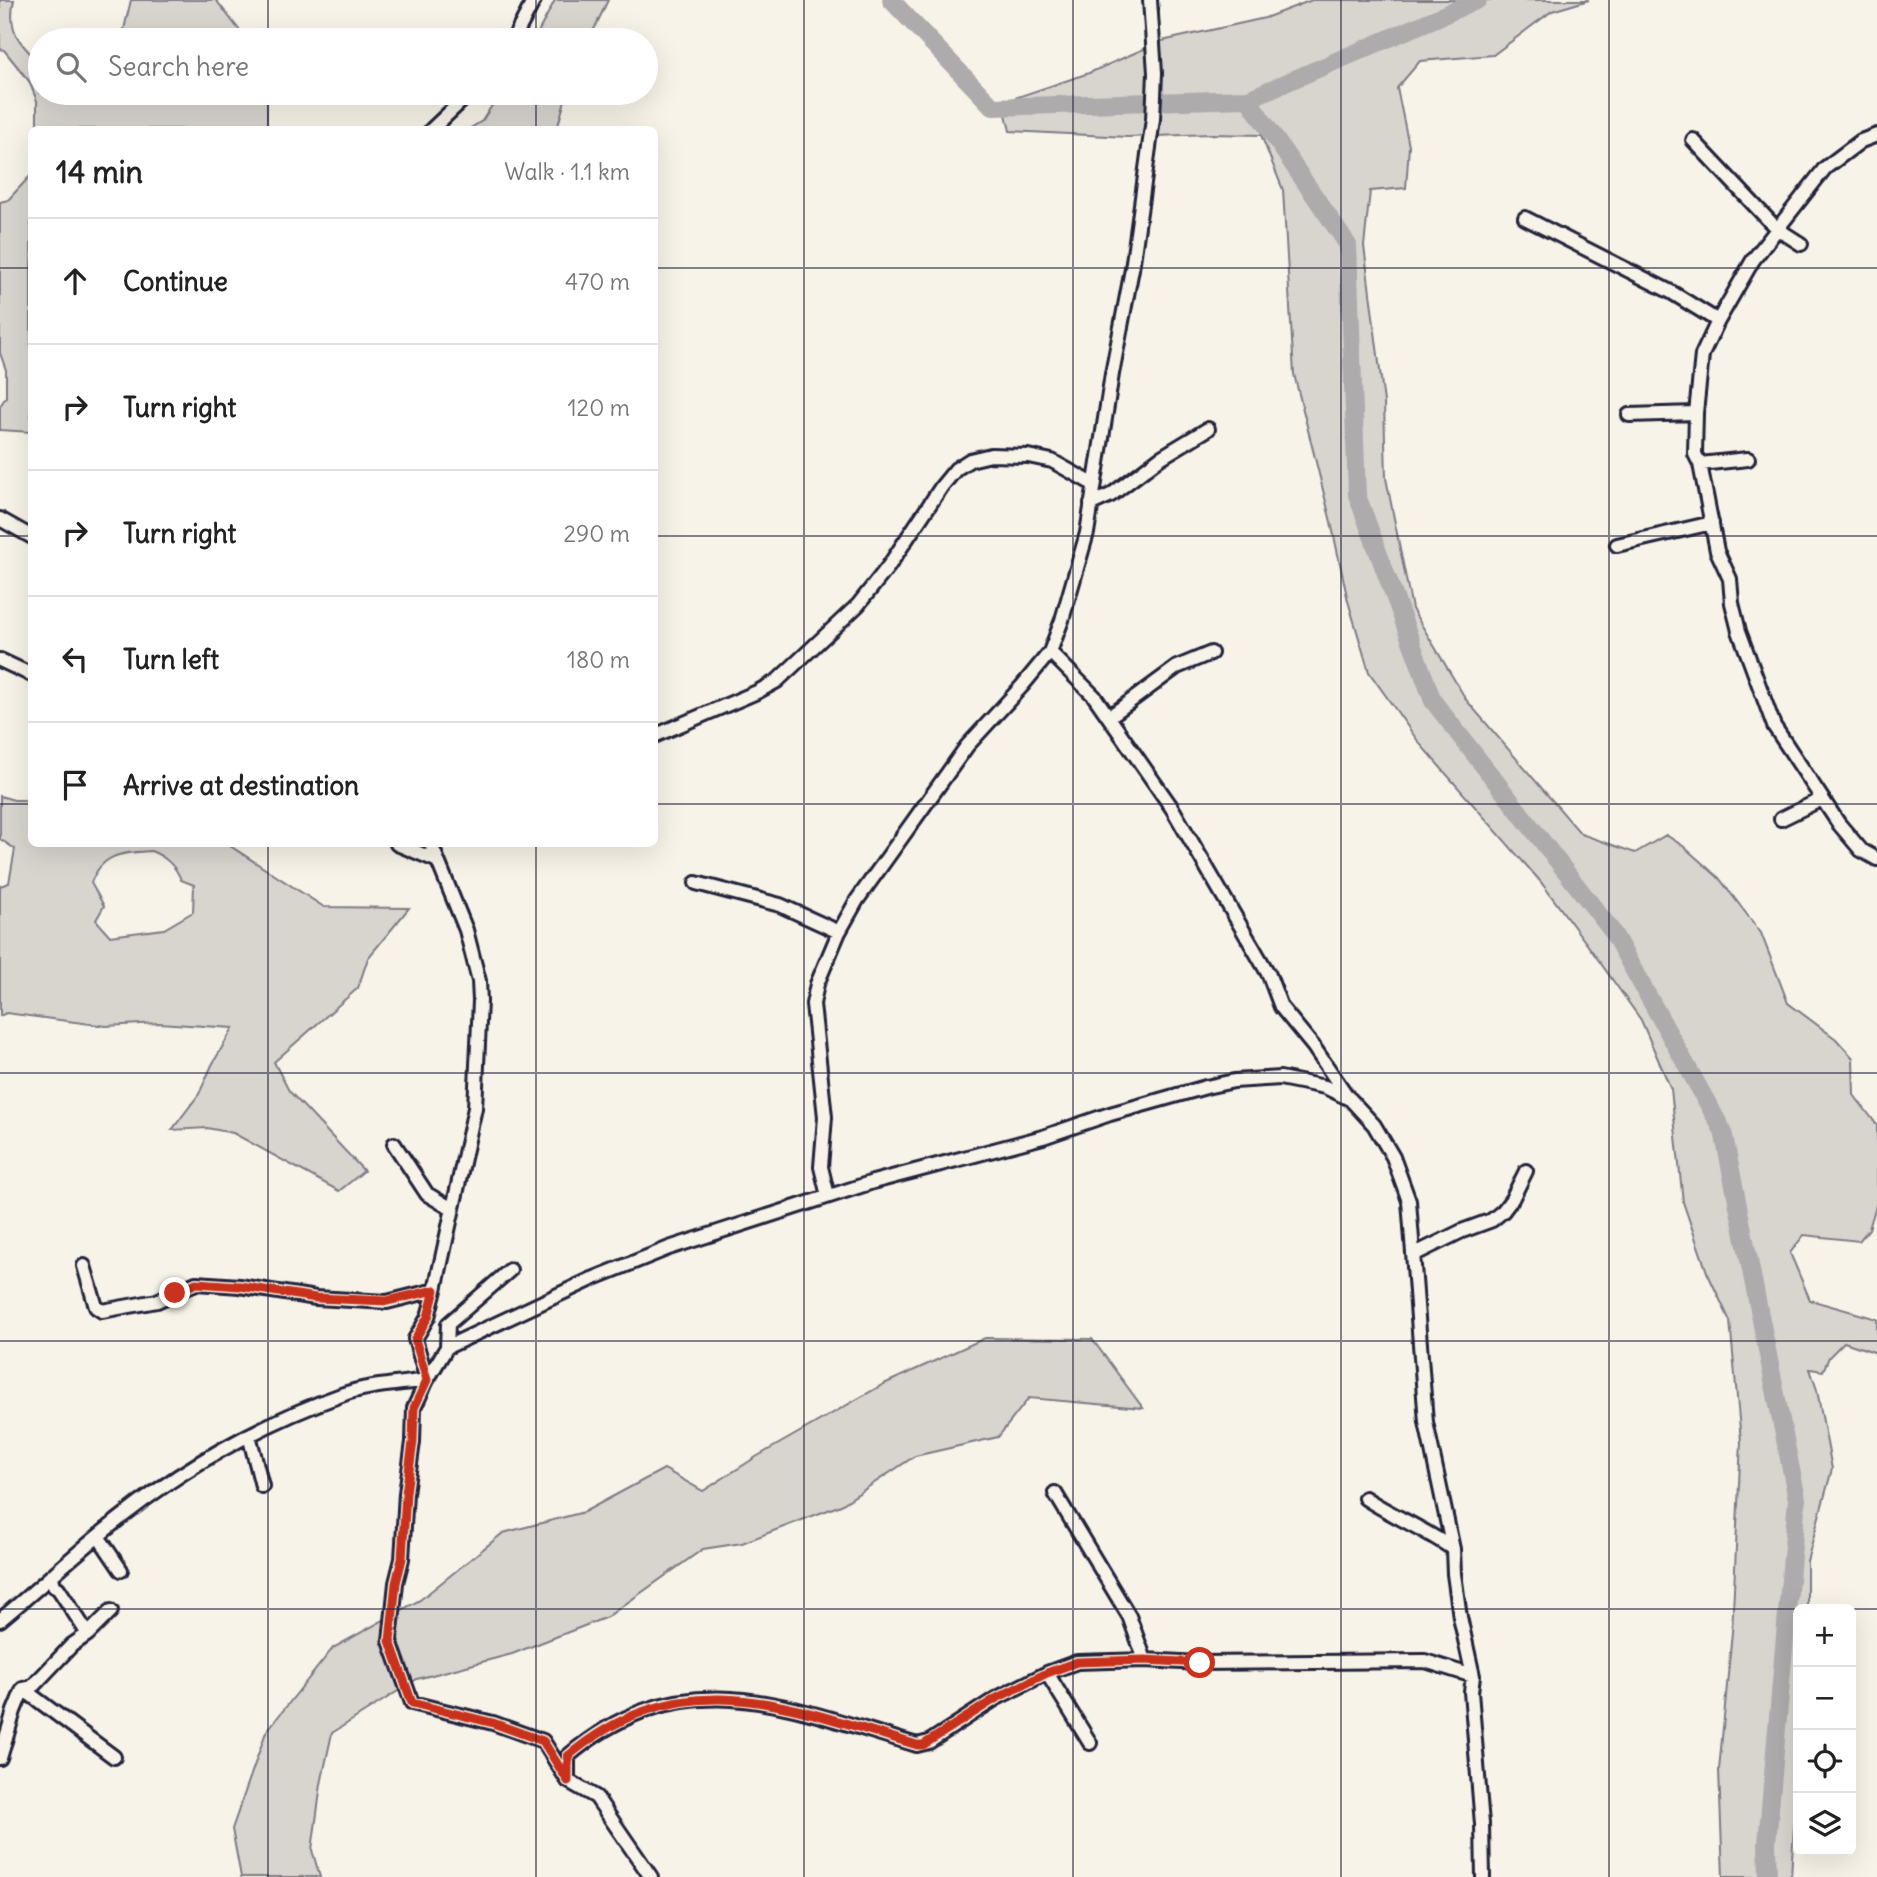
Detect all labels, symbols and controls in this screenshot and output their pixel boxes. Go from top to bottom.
search box [28,28,658,105]
icon: search [52,48,90,86]
text: Search here [108,50,249,83]
text: 14 min [56,153,143,191]
text: Walk · 1.1 km [504,157,630,186]
icon: ahead [56,262,94,300]
text: Continue [123,265,228,298]
text: 470 m [565,267,630,296]
icon: right [56,388,94,426]
text: Turn right [123,391,236,424]
text: 120 m [567,393,630,422]
icon: right [56,514,94,552]
text: Turn right [123,517,236,550]
text: 290 m [563,519,630,548]
icon: left [56,640,94,678]
text: Turn left [123,643,219,676]
text: 180 m [567,645,630,674]
icon: arrive [56,766,94,804]
text: Arrive at destination [123,769,359,802]
route end [159,1277,190,1308]
map controls [1793,1604,1856,1856]
button: + [1793,1604,1856,1667]
route start [1184,1647,1215,1678]
button: − [1793,1667,1856,1730]
button: locate [1793,1730,1856,1793]
button: layers [1793,1793,1856,1856]

